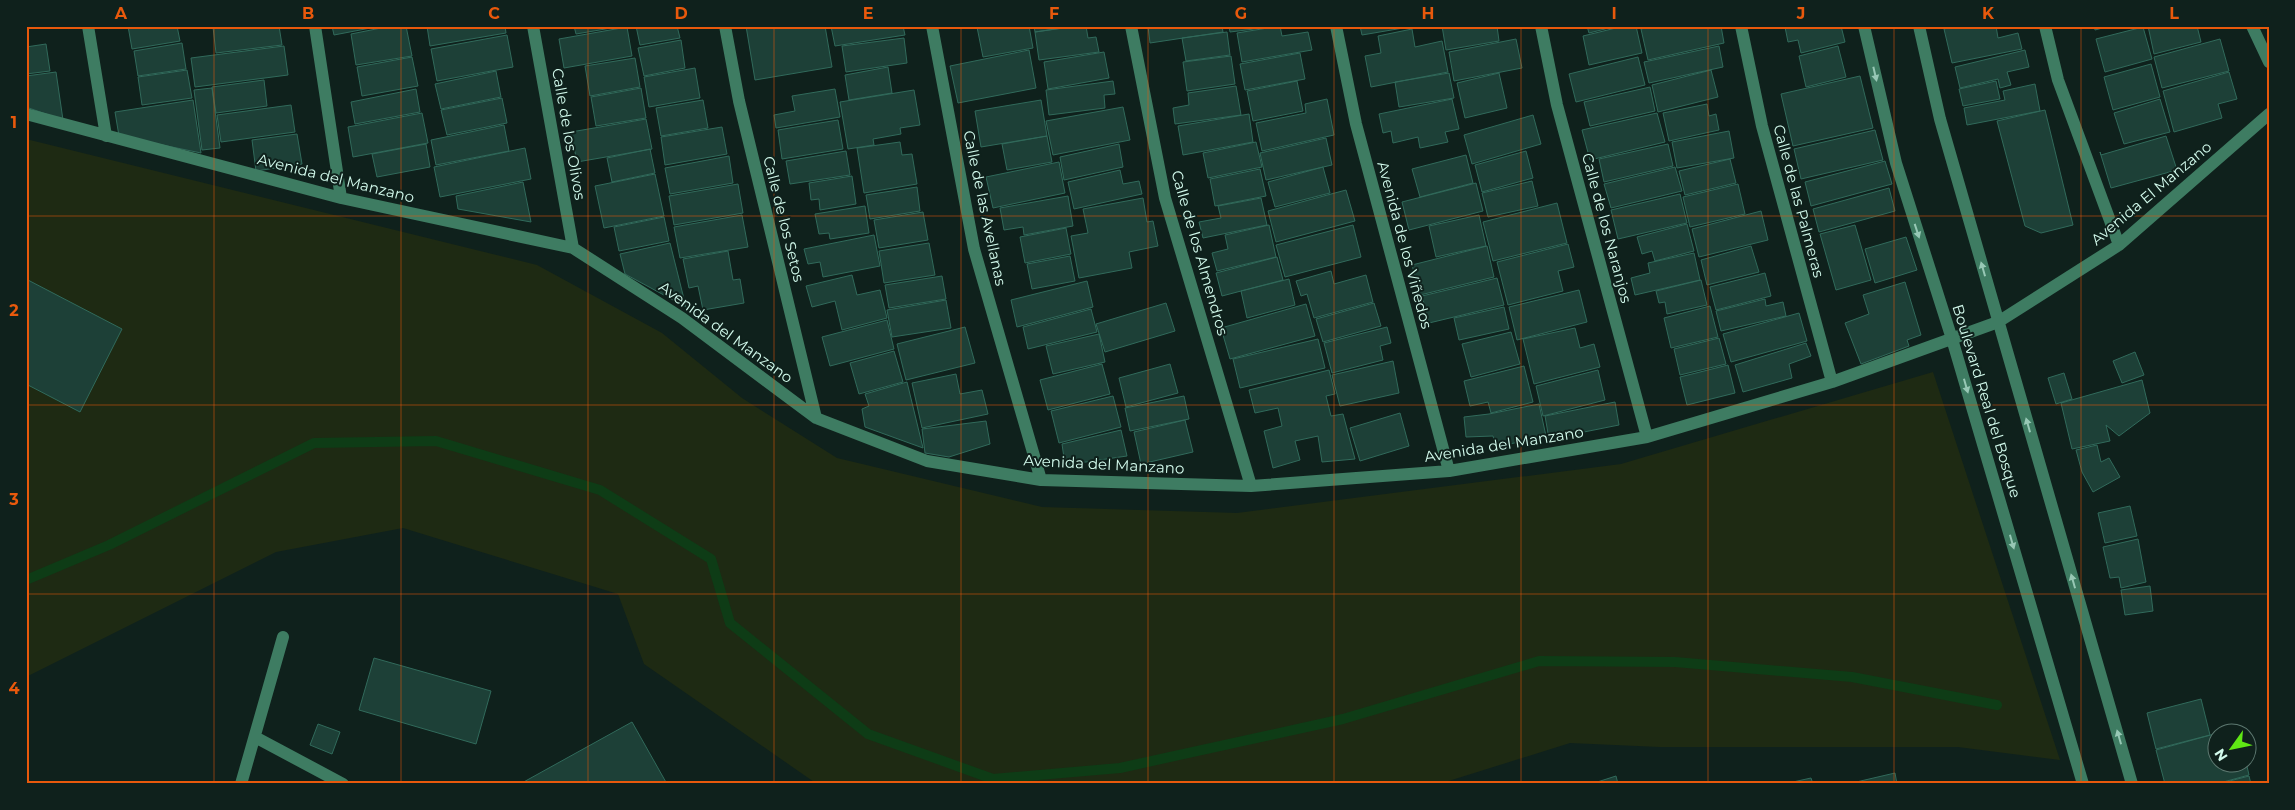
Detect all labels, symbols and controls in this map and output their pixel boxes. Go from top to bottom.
text: A [114,4,128,23]
text: B [302,4,314,23]
text: C [488,4,500,23]
text: D [674,4,688,23]
text: E [863,4,873,23]
text: F [1049,4,1059,23]
text: G [1235,4,1247,23]
text: H [1422,4,1434,23]
text: I [1611,4,1617,23]
text: J [1796,4,1805,23]
text: K [1982,4,1995,23]
text: L [2169,4,2179,23]
one-way arrow [1871,66,1879,81]
street label: Calle de los Olivos [548,67,590,201]
text: 1 [11,113,17,132]
street label: Calle de las Palmeras [1769,122,1829,280]
street label: Calle de las Avellanas [959,129,1011,287]
street label: Avenida El Manzano [2087,137,2215,249]
street label: Avenida del Manzano [256,149,416,207]
street label: Calle de los Naranjos [1578,151,1636,305]
street label: Calle de los Setos [759,154,809,284]
street label: Avenida de los Viñedos [1373,159,1437,331]
street label: Calle de los Almendros [1167,168,1233,338]
one-way arrow [1914,223,1922,238]
one-way arrow [1978,261,1986,276]
street label: Avenida del Manzano [655,277,797,387]
text: 2 [9,301,19,320]
street label: Boulevard Real del Bosque [1948,302,2026,500]
one-way arrow [1962,378,1970,393]
one-way arrow [2023,417,2031,432]
street label: Avenida del Manzano [1423,422,1585,466]
street label: Avenida del Manzano [1023,450,1185,478]
text: 3 [8,490,19,509]
one-way arrow [2008,534,2016,549]
one-way arrow [2069,573,2077,588]
text: 4 [8,679,20,698]
north arrow [2208,722,2258,772]
one-way arrow [2114,729,2122,744]
text: N [2210,745,2232,765]

